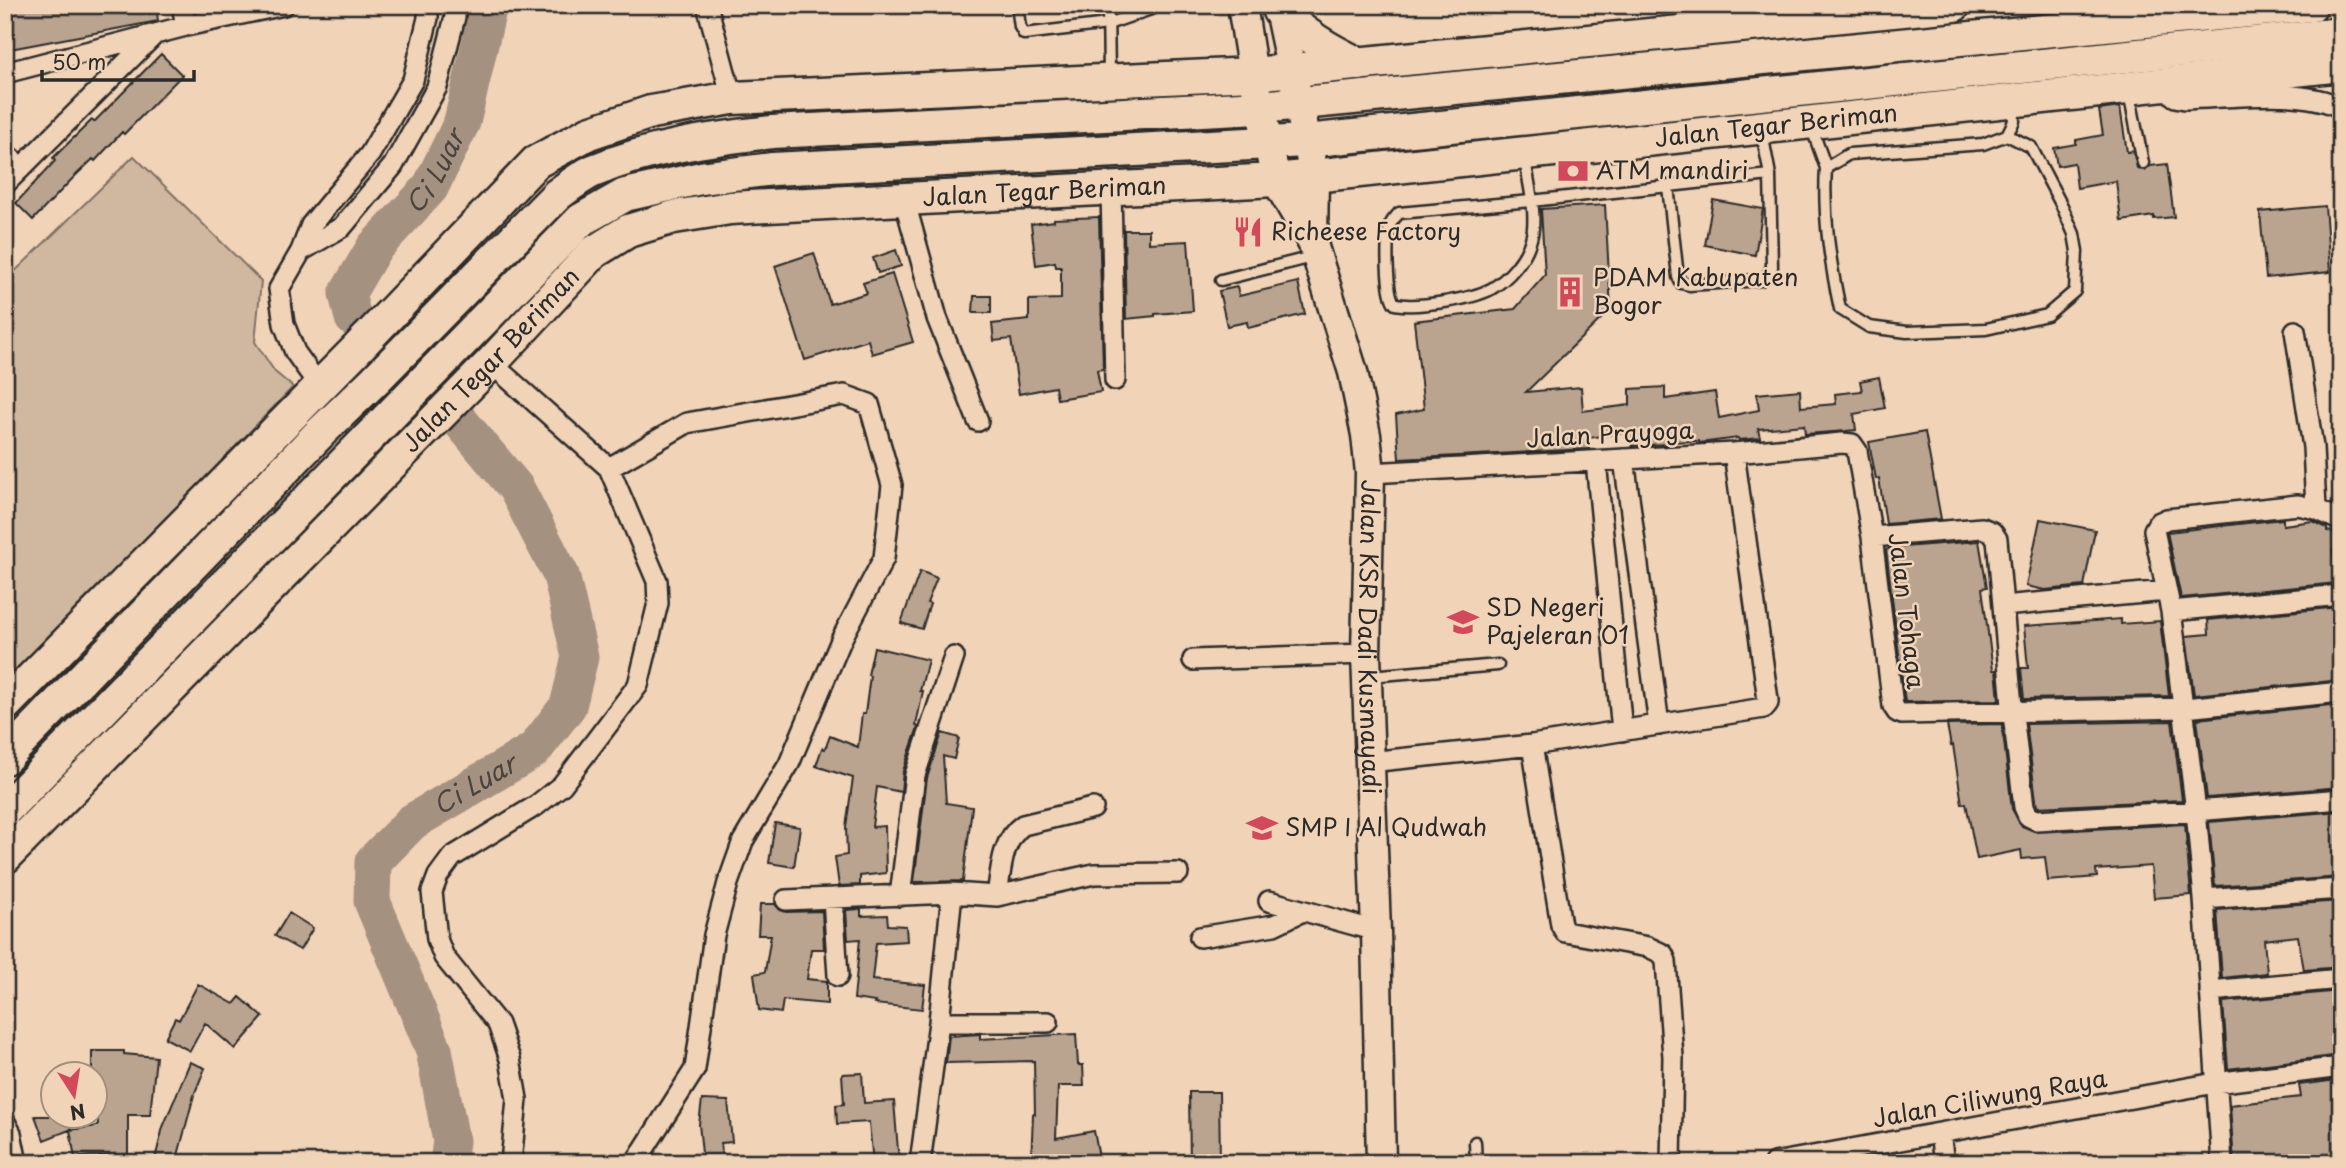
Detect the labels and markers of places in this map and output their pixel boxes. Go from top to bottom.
place label: ATM mandiri [1596,151,1748,187]
bank icon: ATM mandiri [1556,154,1590,188]
place label: Richeese Factory [1271,212,1461,248]
restaurant icon: Richeese Factory [1231,215,1265,249]
place label: PDAM Kabupaten Bogor [1593,258,1798,322]
building icon: PDAM Kabupaten Bogor [1553,275,1587,309]
place label: SD Negeri Pajeleran 01 [1486,588,1629,652]
school or university icon: SD Negeri Pajeleran 01 [1446,605,1480,639]
place label: SMP I Al Qudwah [1285,808,1487,844]
school or university icon: SMP I Al Qudwah [1245,811,1279,845]

